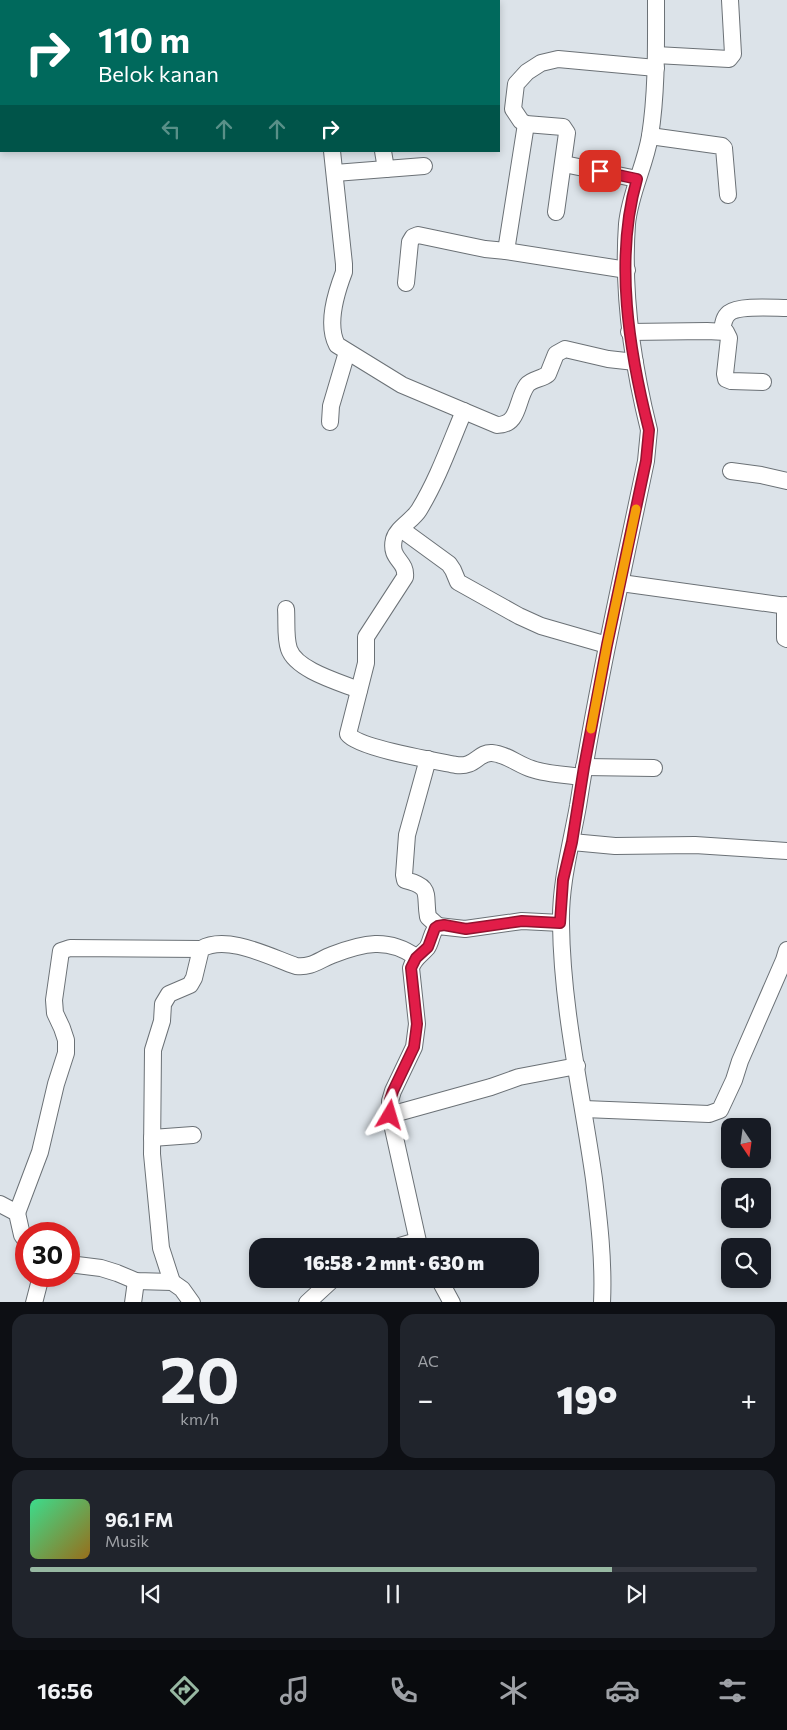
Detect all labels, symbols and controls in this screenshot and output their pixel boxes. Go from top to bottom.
text: 110 m [98,17,190,60]
icon: right [15,20,80,85]
text: Belok kanan [98,60,219,87]
icon: left [157,115,185,143]
icon: ahead [210,115,238,143]
icon: ahead [263,115,291,143]
icon: right [316,115,344,143]
pin [579,150,621,192]
icon: arrive [586,157,614,185]
position arrow [363,1088,415,1140]
north arrow [721,1118,771,1168]
map controls [721,1118,771,1288]
button: sound [721,1178,771,1228]
speed limit sign: 30 [15,1222,80,1287]
button: search [721,1238,771,1288]
text: 16:58 · 2 mnt · 630 m [304,1251,484,1274]
text: 20 [160,1337,240,1416]
text: AC [418,1351,439,1370]
text: 19° [556,1375,617,1422]
text: − [418,1382,433,1416]
text: + [741,1382,757,1416]
text: km/h [180,1409,219,1428]
text: 96.1 FM [105,1508,173,1531]
text: Musik [105,1531,149,1550]
icon: previous [137,1580,165,1608]
icon: pause [379,1580,407,1608]
icon: next [622,1580,650,1608]
icon: directions [167,1673,202,1708]
icon: music [277,1673,312,1708]
icon: phone [386,1673,421,1708]
icon: climate [496,1673,531,1708]
icon: car [605,1673,640,1708]
icon: filters [715,1673,750,1708]
text: 16:56 [37,1677,93,1704]

